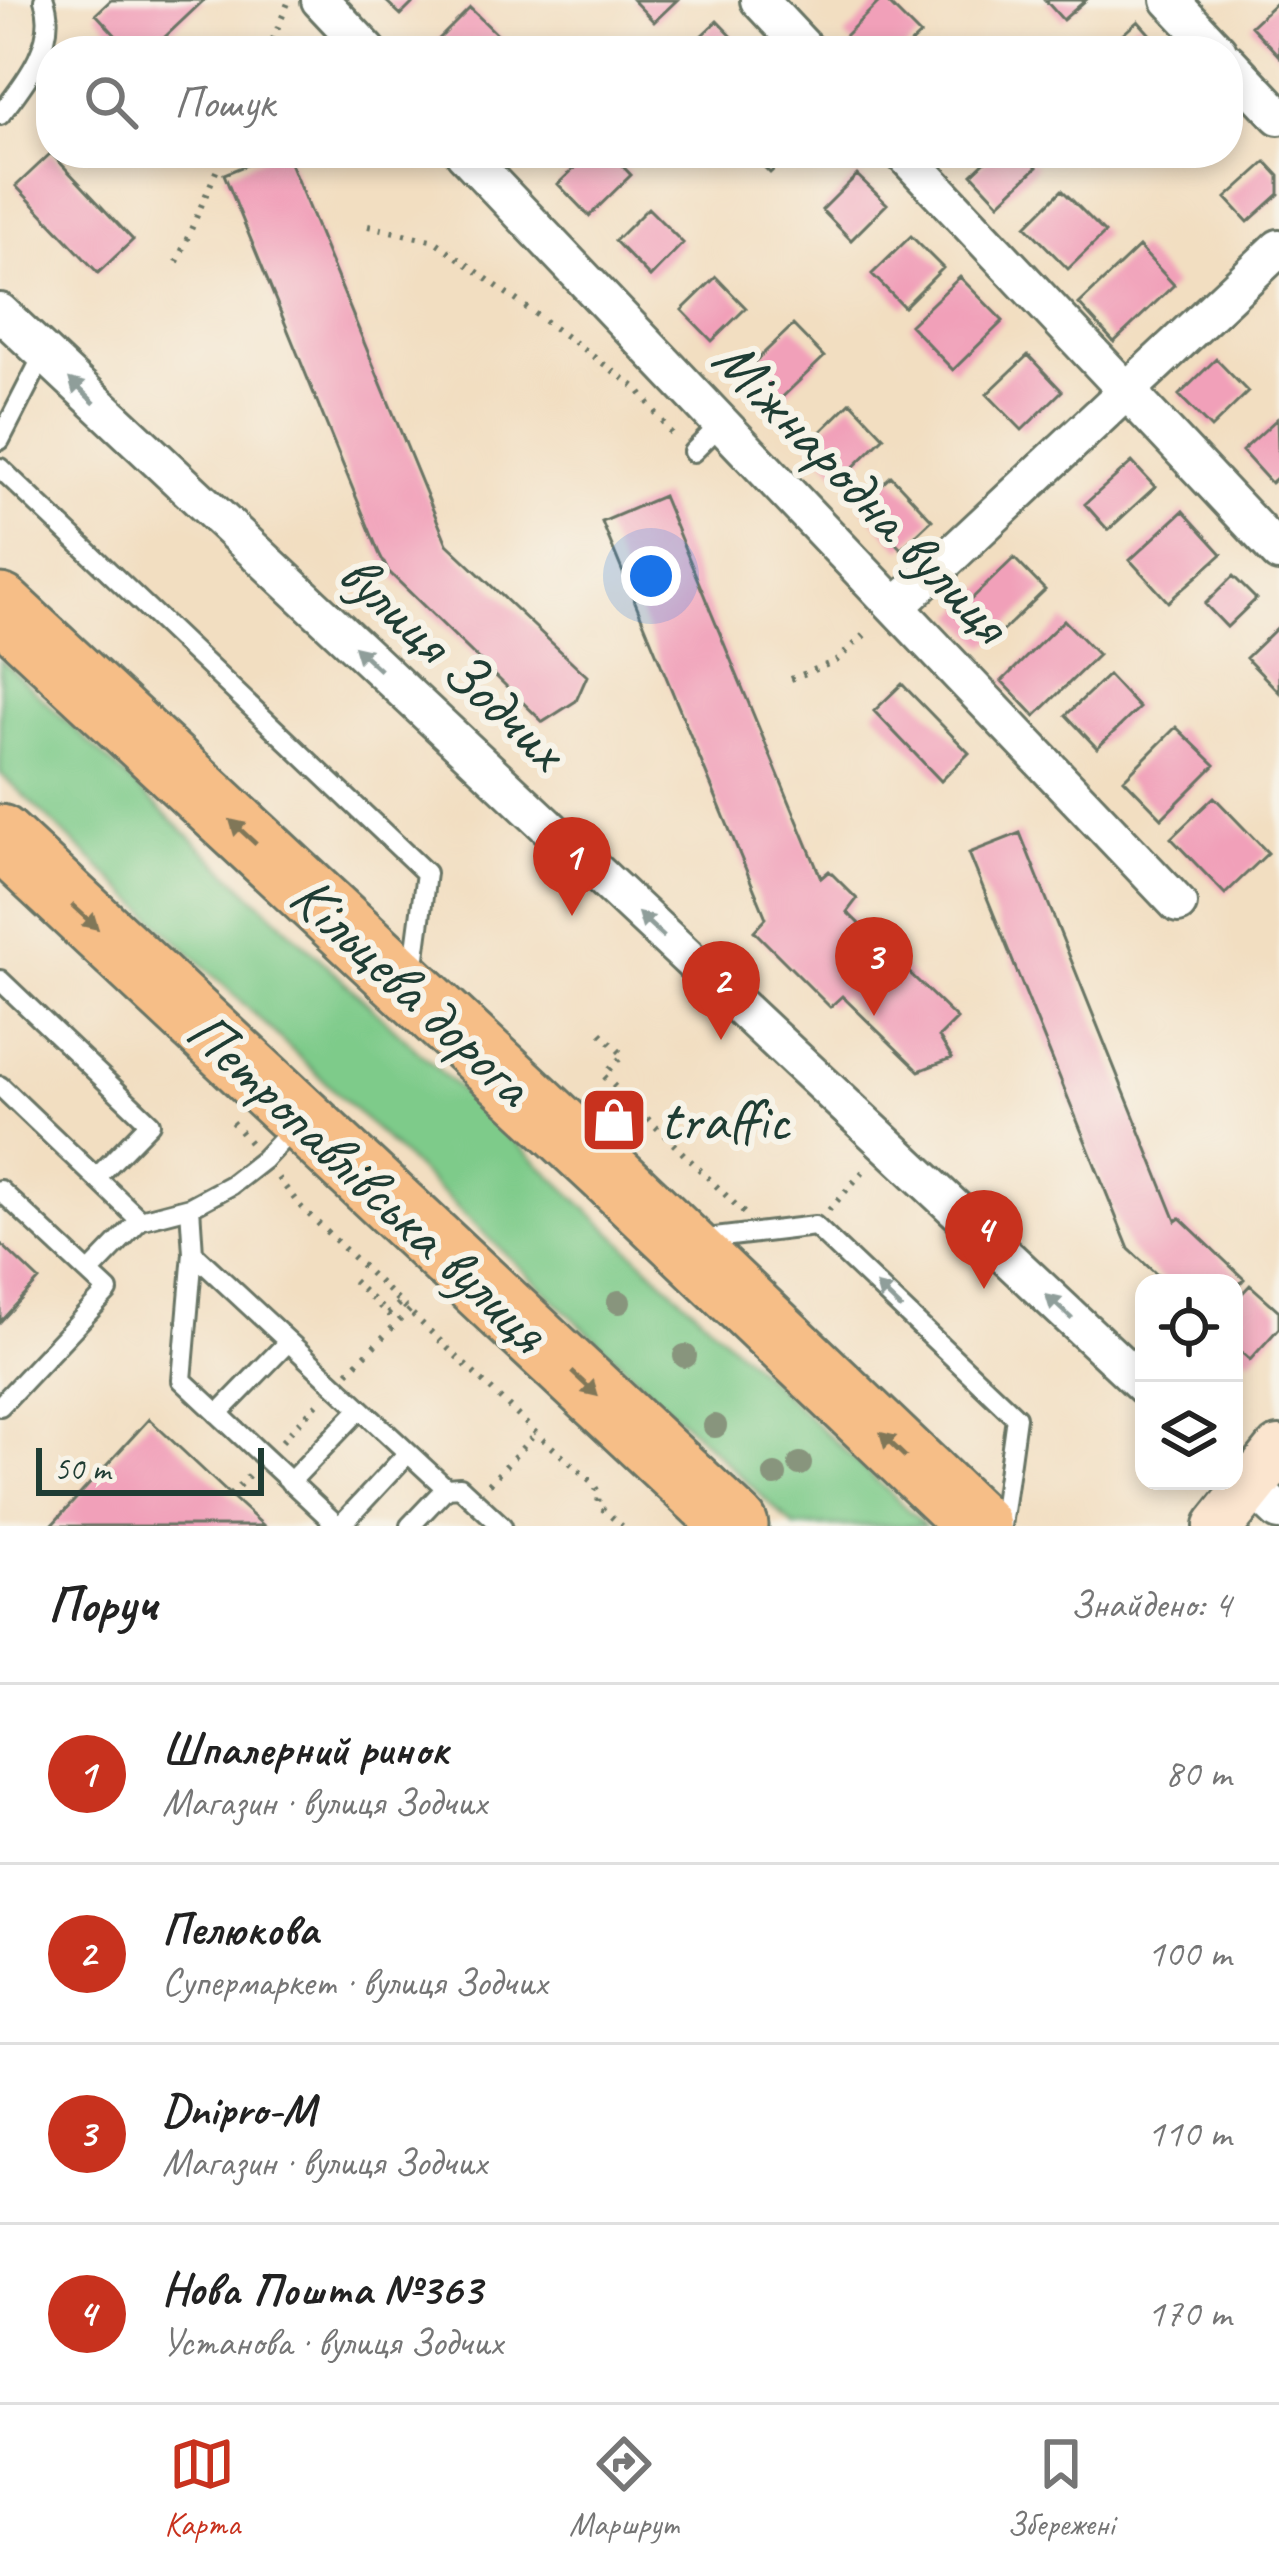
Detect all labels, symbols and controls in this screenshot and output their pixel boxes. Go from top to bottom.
search box [36,36,1243,168]
icon: search [78,69,144,135]
text: Пошук [174,74,274,131]
street label: Міжнародна вулиця [697,321,1030,662]
one-way arrow [68,378,97,406]
street label: вулиця Зодчих [323,536,586,789]
your location [621,546,681,606]
one-way arrow [352,645,381,673]
pin: 1 [533,817,611,916]
one-way arrow [228,818,257,846]
street label: Кільцева дорога [275,858,552,1124]
one-way arrow [70,903,99,930]
one-way arrow [637,912,666,939]
pin: 3 [835,917,913,1016]
pin: 2 [682,941,760,1040]
street label: Петропавлівська вулиця [171,994,567,1370]
place label: traffic [660,1082,791,1158]
shop icon: traffic [579,1085,649,1155]
pin: 4 [945,1190,1023,1289]
map controls [1135,1274,1243,1490]
button: locate [1135,1274,1243,1382]
one-way arrow [875,1283,904,1311]
one-way arrow [1044,1293,1073,1321]
one-way arrow [570,1370,599,1397]
button: layers [1135,1382,1243,1490]
one-way arrow [879,1432,908,1460]
scale bar [36,1442,264,1495]
text: 50 m [54,1448,110,1490]
text: Поруч [48,1572,157,1636]
text: Знайдено: 4 [1070,1580,1231,1629]
text: Шпалерний ринок [162,1721,449,1778]
text: 1 [78,1749,96,1798]
text: 80 m [1165,1749,1231,1798]
text: Магазин · вулиця Зодчих [162,1778,487,1827]
text: Пелюкова [162,1901,318,1958]
text: 2 [78,1929,96,1978]
text: 100 m [1147,1929,1231,1978]
text: Супермаркет · вулиця Зодчих [162,1958,547,2007]
text: Dnipro-M [162,2081,315,2138]
text: 3 [78,2109,96,2158]
text: 110 m [1147,2109,1231,2158]
text: Магазин · вулиця Зодчих [162,2138,487,2187]
text: Нова Пошта №363 [162,2261,482,2318]
text: 4 [78,2289,96,2338]
text: 170 m [1147,2289,1231,2338]
text: Установа · вулиця Зодчих [162,2318,503,2367]
tab: Карта [165,2431,240,2545]
tab: Маршрут [569,2431,678,2545]
tab: Збережені [1007,2431,1114,2545]

